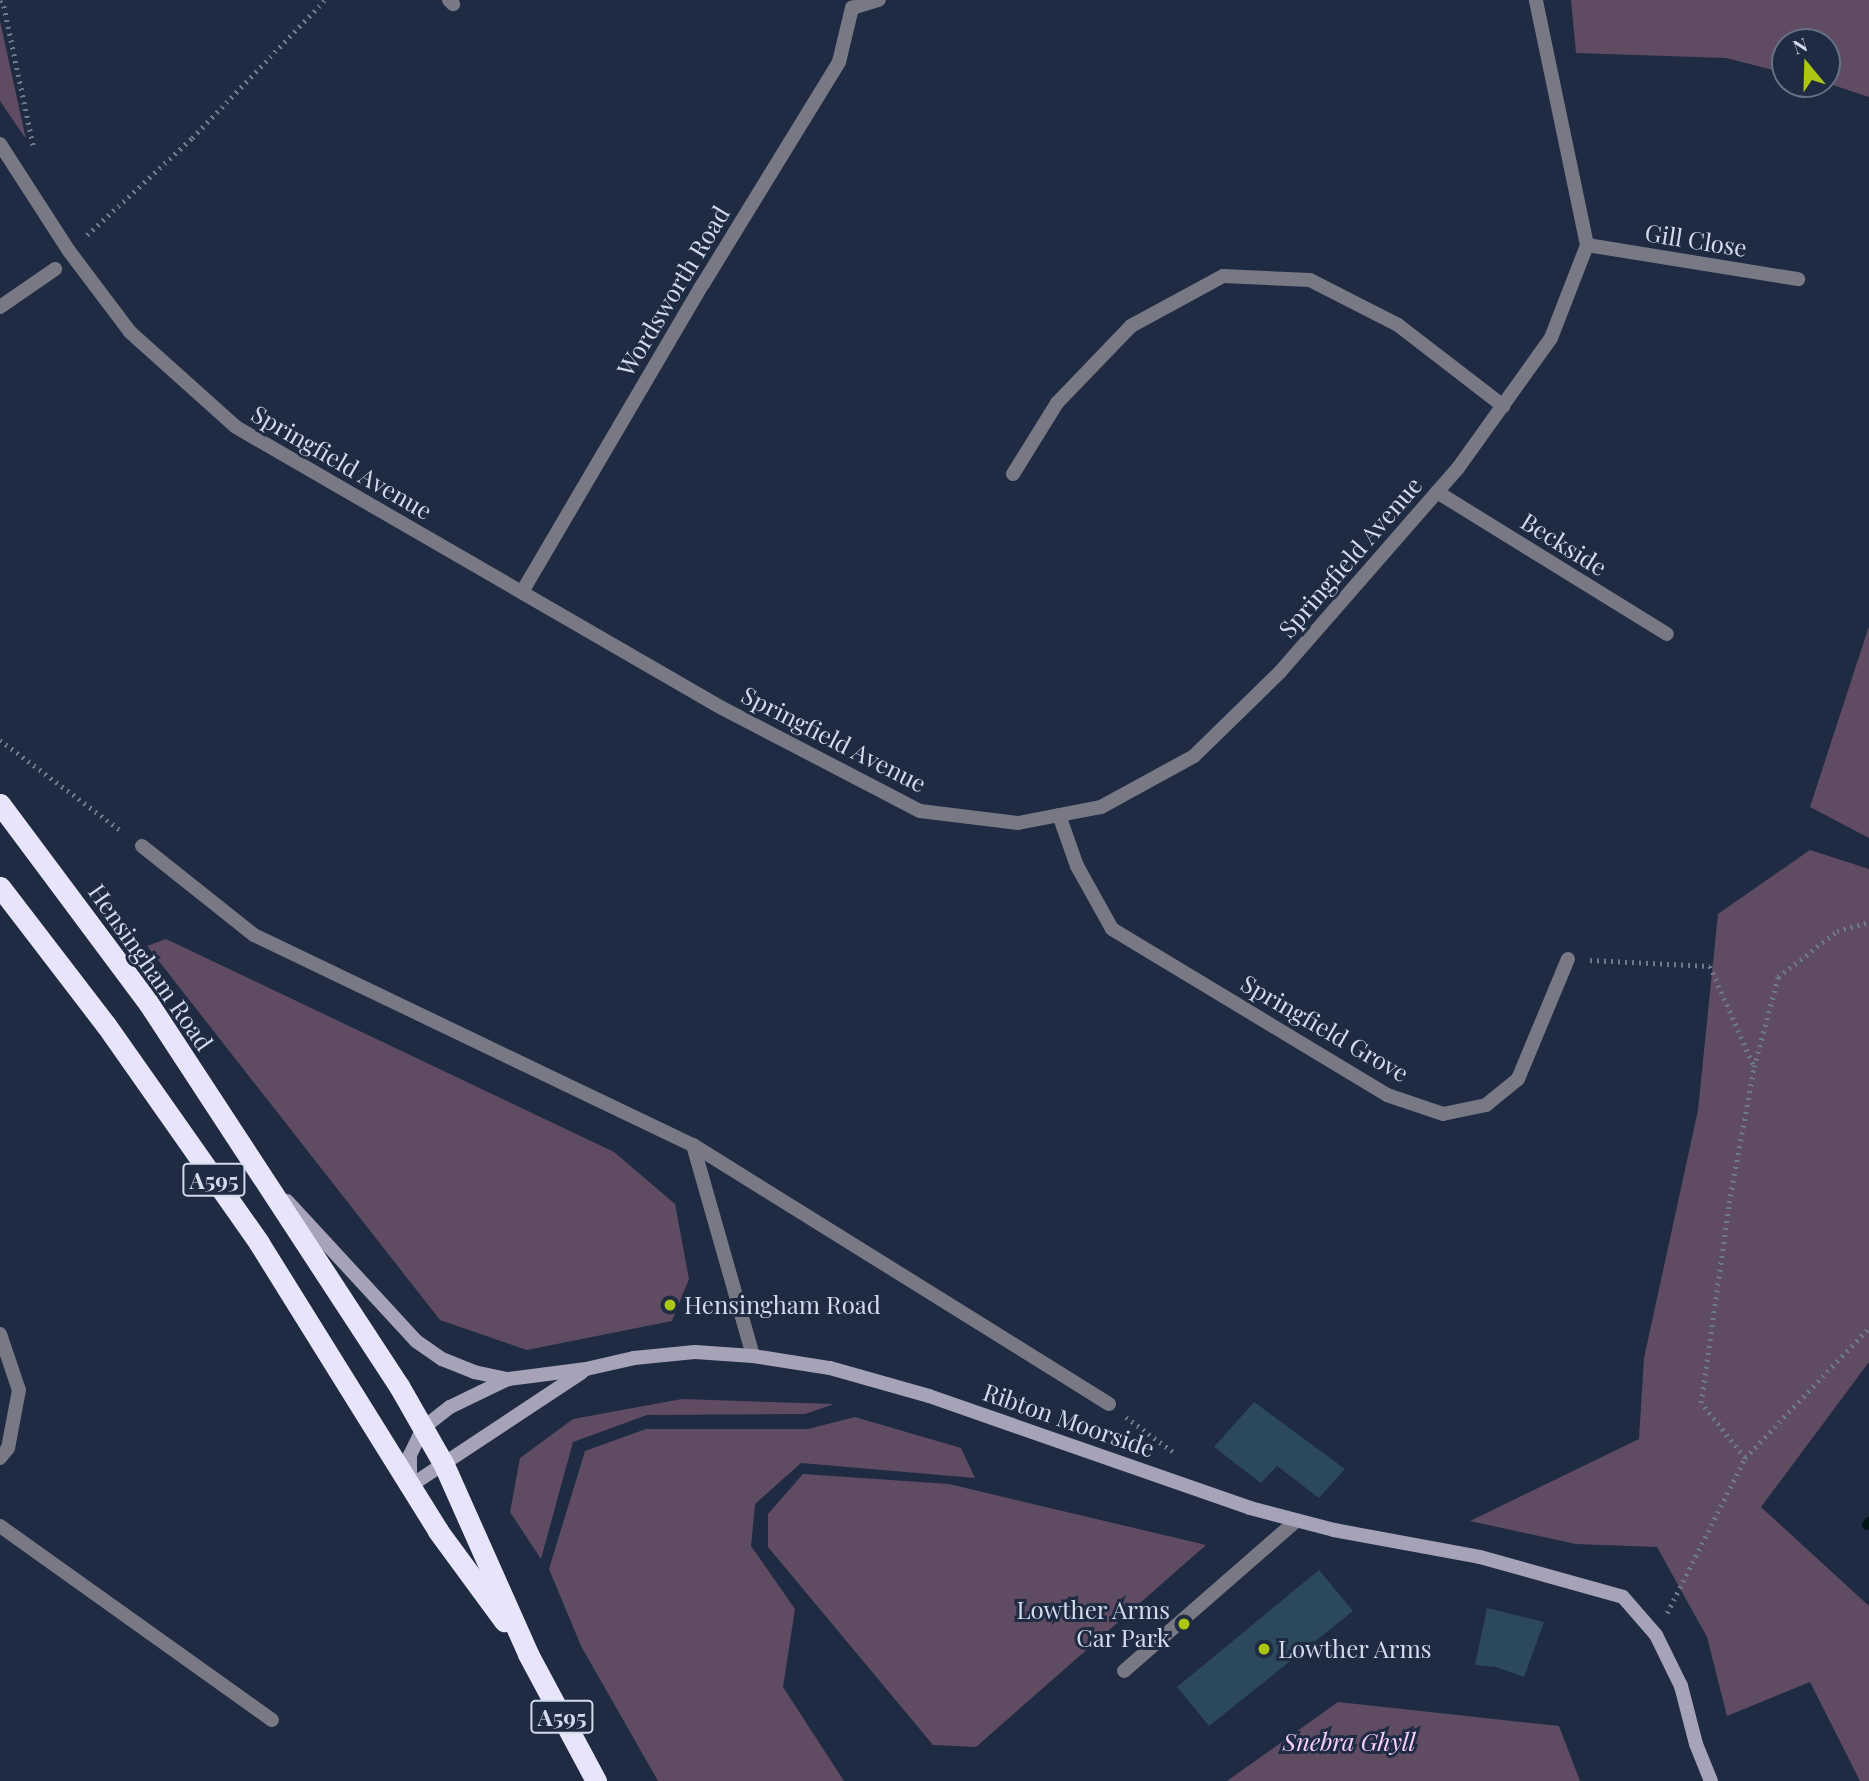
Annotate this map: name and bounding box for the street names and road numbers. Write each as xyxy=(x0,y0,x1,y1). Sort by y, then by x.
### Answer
street label: Wordsworth Road xyxy=(611,201,735,381)
street label: Gill Close xyxy=(1643,218,1749,262)
street label: Springfield Avenue xyxy=(246,398,438,526)
street label: Springfield Avenue xyxy=(1272,471,1428,643)
street label: Beckside xyxy=(1516,506,1612,582)
street label: Springfield Avenue xyxy=(737,680,931,798)
street label: Hensingham Road xyxy=(83,878,219,1056)
street label: Springfield Grove xyxy=(1236,968,1414,1088)
road number: A595 xyxy=(181,1161,247,1200)
street label: Ribton Moorside xyxy=(980,1377,1158,1463)
road number: A595 xyxy=(529,1698,595,1736)

